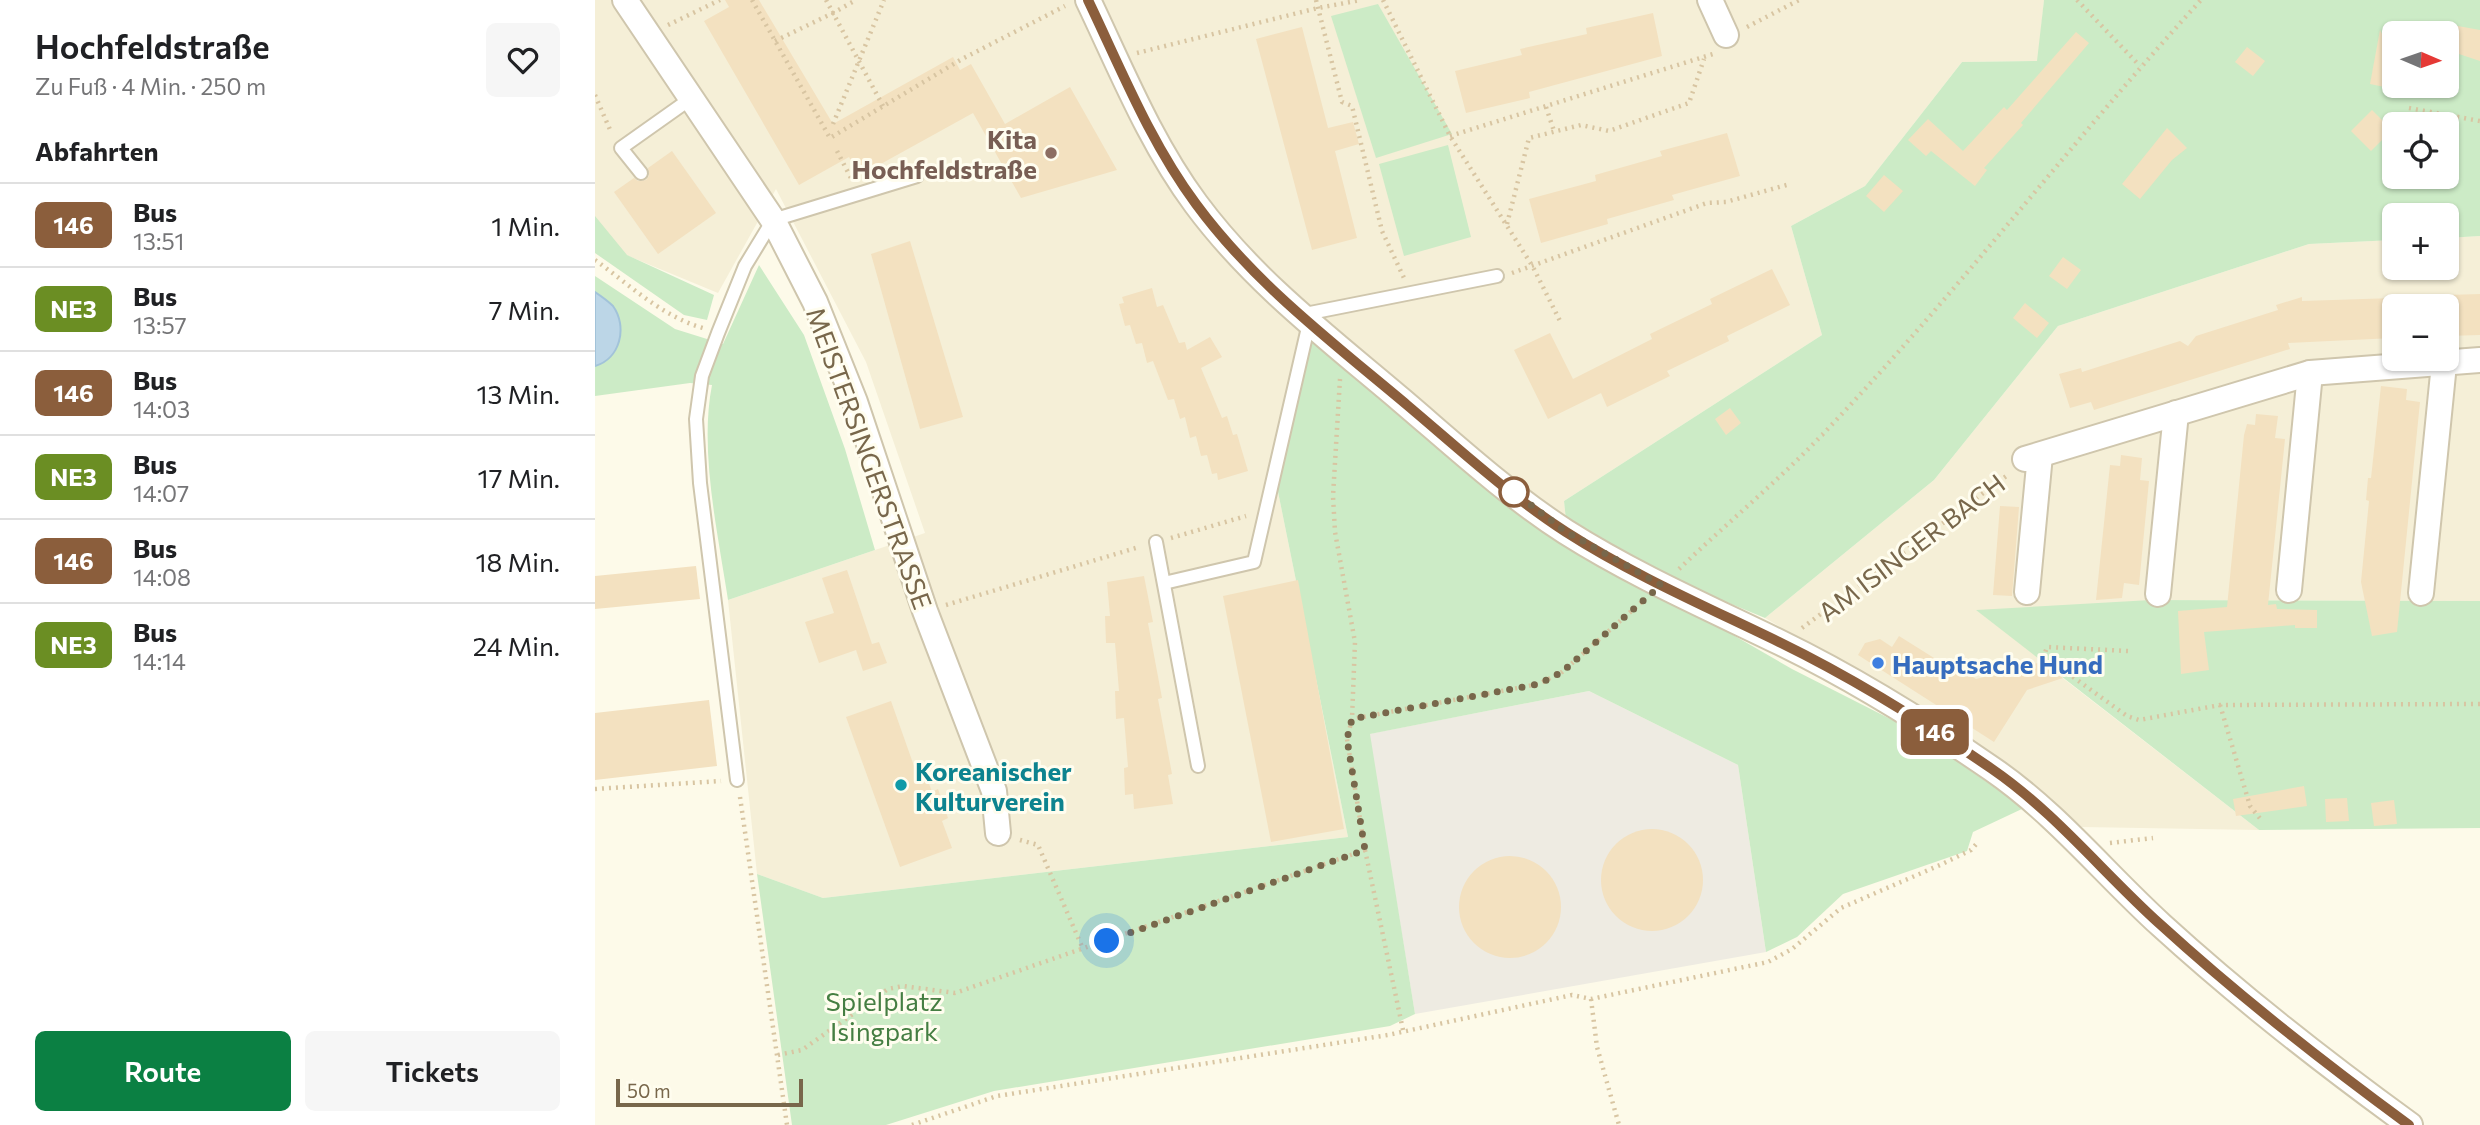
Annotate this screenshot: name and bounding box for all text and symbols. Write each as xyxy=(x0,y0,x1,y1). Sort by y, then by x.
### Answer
north arrow xyxy=(2382,21,2459,98)
map controls xyxy=(2382,21,2459,371)
button: heart xyxy=(486,23,560,97)
text: Hochfeldstraße xyxy=(35,25,270,66)
text: Zu Fuß · 4 Min. · 250 m xyxy=(35,72,266,100)
button: locate xyxy=(2382,112,2459,189)
place label: Kita Hochfeldstraße xyxy=(851,123,1037,184)
text: Abfahrten xyxy=(35,135,158,166)
marker: Kita Hochfeldstraße xyxy=(1043,145,1059,161)
text: Bus xyxy=(133,196,177,227)
button: + xyxy=(2382,203,2459,280)
text: 146 xyxy=(53,210,94,239)
text: 1 Min. xyxy=(491,210,560,241)
text: 13:51 xyxy=(133,227,184,255)
text: Bus xyxy=(133,280,177,311)
text: NE3 xyxy=(50,294,97,323)
text: 7 Min. xyxy=(489,294,560,325)
button: − xyxy=(2382,294,2459,371)
street label: MEISTERSINGERSTRASSE xyxy=(801,303,939,613)
text: 13:57 xyxy=(133,311,187,339)
text: Bus xyxy=(133,364,177,395)
text: 146 xyxy=(53,378,94,407)
text: 13 Min. xyxy=(476,378,560,409)
text: 14:03 xyxy=(133,395,190,423)
text: Bus xyxy=(133,448,177,479)
text: NE3 xyxy=(50,462,97,491)
text: 17 Min. xyxy=(478,462,560,493)
street label: AM ISINGER BACH xyxy=(1812,467,2010,627)
unlabelled marker xyxy=(1499,477,1529,507)
text: 14:07 xyxy=(133,479,189,507)
text: Bus xyxy=(133,532,177,563)
text: 146 xyxy=(53,546,94,575)
text: 18 Min. xyxy=(476,546,560,577)
text: 14:08 xyxy=(133,563,191,591)
text: Bus xyxy=(133,616,177,647)
text: NE3 xyxy=(50,630,97,659)
text: 24 Min. xyxy=(473,630,560,661)
text: 14:14 xyxy=(133,647,186,675)
place label: Hauptsache Hund xyxy=(1892,648,2103,679)
marker: Hauptsache Hund xyxy=(1870,655,1886,671)
line badge: 146 xyxy=(1895,709,1975,755)
text: 146 xyxy=(1915,717,1955,746)
place label: Koreanischer Kulturverein xyxy=(915,755,1072,816)
marker: Koreanischer Kulturverein xyxy=(893,777,909,793)
your location xyxy=(1089,923,1124,958)
park label: Spielplatz Isingpark xyxy=(826,985,942,1046)
button: Route xyxy=(35,1031,291,1111)
button: Tickets xyxy=(305,1031,560,1111)
scale bar xyxy=(616,1076,803,1108)
text: 50 m xyxy=(627,1079,671,1102)

